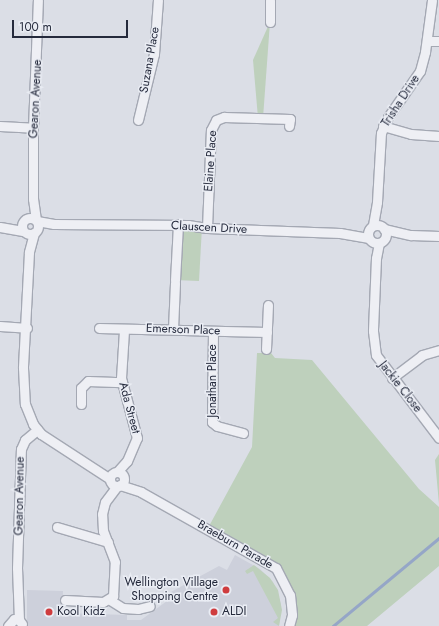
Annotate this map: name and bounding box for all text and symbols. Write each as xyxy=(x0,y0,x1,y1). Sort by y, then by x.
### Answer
scale bar xyxy=(14,12,130,38)
text: 100 m xyxy=(19,18,52,36)
street label: Suzana Place xyxy=(137,26,163,94)
street label: Gearon Avenue xyxy=(27,59,45,139)
street label: Trisha Drive xyxy=(379,72,423,130)
street label: Elaine Place xyxy=(202,130,220,192)
street label: Clauscen Drive xyxy=(170,219,248,237)
street label: Emerson Place xyxy=(145,322,221,338)
street label: Jonathan Place xyxy=(206,344,220,418)
street label: Jackie Close xyxy=(376,358,424,416)
street label: Ada Street xyxy=(115,381,143,435)
street label: Gearon Avenue xyxy=(12,456,28,536)
street label: Braeburn Parade xyxy=(195,518,275,572)
place label: Wellington Village Shopping Centre xyxy=(124,576,218,604)
marker: Wellington Village Shopping Centre xyxy=(221,585,231,595)
place label: Kool Kidz xyxy=(57,605,105,619)
place label: ALDI xyxy=(222,605,246,619)
marker: Kool Kidz xyxy=(44,607,54,617)
marker: ALDI xyxy=(209,607,219,617)

